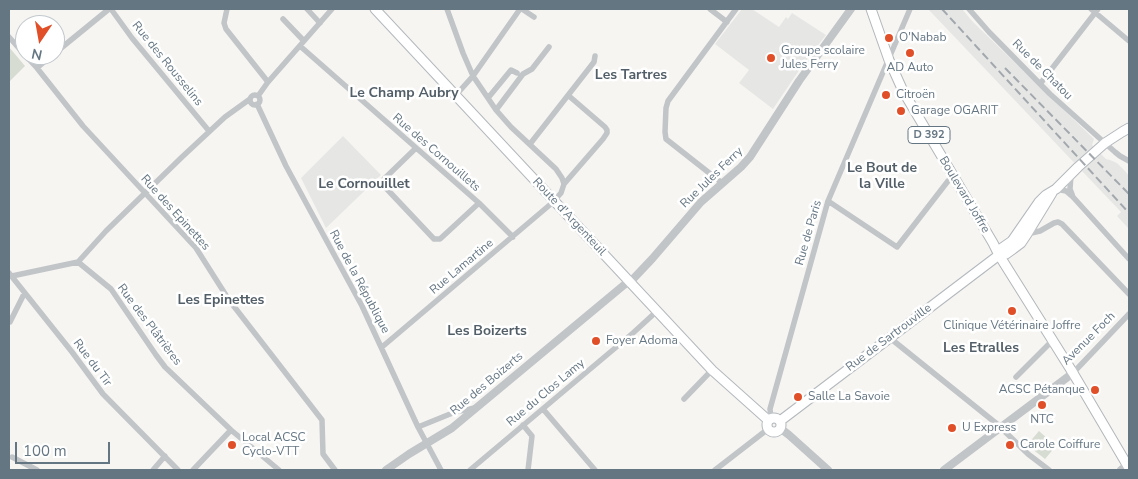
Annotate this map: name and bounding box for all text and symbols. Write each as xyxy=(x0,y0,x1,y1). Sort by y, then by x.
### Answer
north arrow xyxy=(15,15,65,65)
street label: Rue des Rousselins xyxy=(128,19,206,109)
place label: O'Nabab xyxy=(899,31,946,45)
marker: O'Nabab xyxy=(883,32,895,44)
street label: Rue de Chatou xyxy=(1009,37,1075,103)
text: N xyxy=(30,44,44,65)
place label: Groupe scolaire Jules Ferry xyxy=(781,44,865,72)
marker: AD Auto xyxy=(904,47,916,59)
marker: Groupe scolaire Jules Ferry xyxy=(765,52,777,64)
place label: AD Auto xyxy=(886,61,934,75)
district label: Les Tartres xyxy=(595,68,667,84)
district label: Le Champ Aubry xyxy=(349,86,459,102)
place label: Citroën xyxy=(896,88,935,102)
marker: Citroën xyxy=(880,89,892,101)
place label: Garage OGARIT xyxy=(911,104,998,118)
marker: Garage OGARIT xyxy=(895,105,907,117)
street label: Rue des Cornouillets xyxy=(389,111,483,195)
road number: D 392 xyxy=(908,126,950,144)
street label: Rue Jules Ferry xyxy=(678,145,746,211)
street label: Boulevard Joffre xyxy=(935,154,993,236)
district label: Le Bout de la Ville xyxy=(847,161,917,193)
street label: Rue des Epinettes xyxy=(137,172,213,254)
street label: Route d'Argenteuil xyxy=(529,175,609,259)
district label: Le Cornouillet xyxy=(318,177,410,193)
street label: Rue de Paris xyxy=(793,199,825,267)
street label: Rue de la République xyxy=(326,228,392,336)
street label: Rue Lamartine xyxy=(427,236,497,298)
street label: Rue des Plâtrières xyxy=(114,282,184,368)
district label: Les Epinettes xyxy=(178,293,264,309)
street label: Rue de Sartrouville xyxy=(843,301,935,375)
marker: Clinique Vétérinaire Joffre xyxy=(1006,305,1018,317)
street label: Avenue Foch xyxy=(1059,309,1119,369)
place label: Clinique Vétérinaire Joffre xyxy=(943,319,1081,333)
district label: Les Boizerts xyxy=(447,324,527,340)
place label: Foyer Adoma xyxy=(606,334,678,348)
marker: Foyer Adoma xyxy=(590,335,602,347)
street label: Rue du Tir xyxy=(70,337,114,389)
district label: Les Etralles xyxy=(943,341,1019,357)
street label: Rue des Boizerts xyxy=(448,349,526,419)
street label: Rue du Clos Lamy xyxy=(504,356,588,430)
place label: ACSC Pétanque xyxy=(999,383,1085,397)
marker: ACSC Pétanque xyxy=(1089,384,1101,396)
place label: Salle La Savoie xyxy=(808,390,890,404)
marker: Salle La Savoie xyxy=(792,391,804,403)
marker: NTC xyxy=(1036,399,1048,411)
place label: NTC xyxy=(1030,413,1054,427)
place label: U Express xyxy=(962,421,1016,435)
marker: U Express xyxy=(946,422,958,434)
place label: Local ACSC Cyclo-VTT xyxy=(242,431,306,459)
scale bar xyxy=(18,432,112,464)
place label: Carole Coiffure xyxy=(1020,438,1100,452)
marker: Local ACSC Cyclo-VTT xyxy=(226,439,238,451)
marker: Carole Coiffure xyxy=(1004,439,1016,451)
text: 100 m xyxy=(23,441,67,461)

